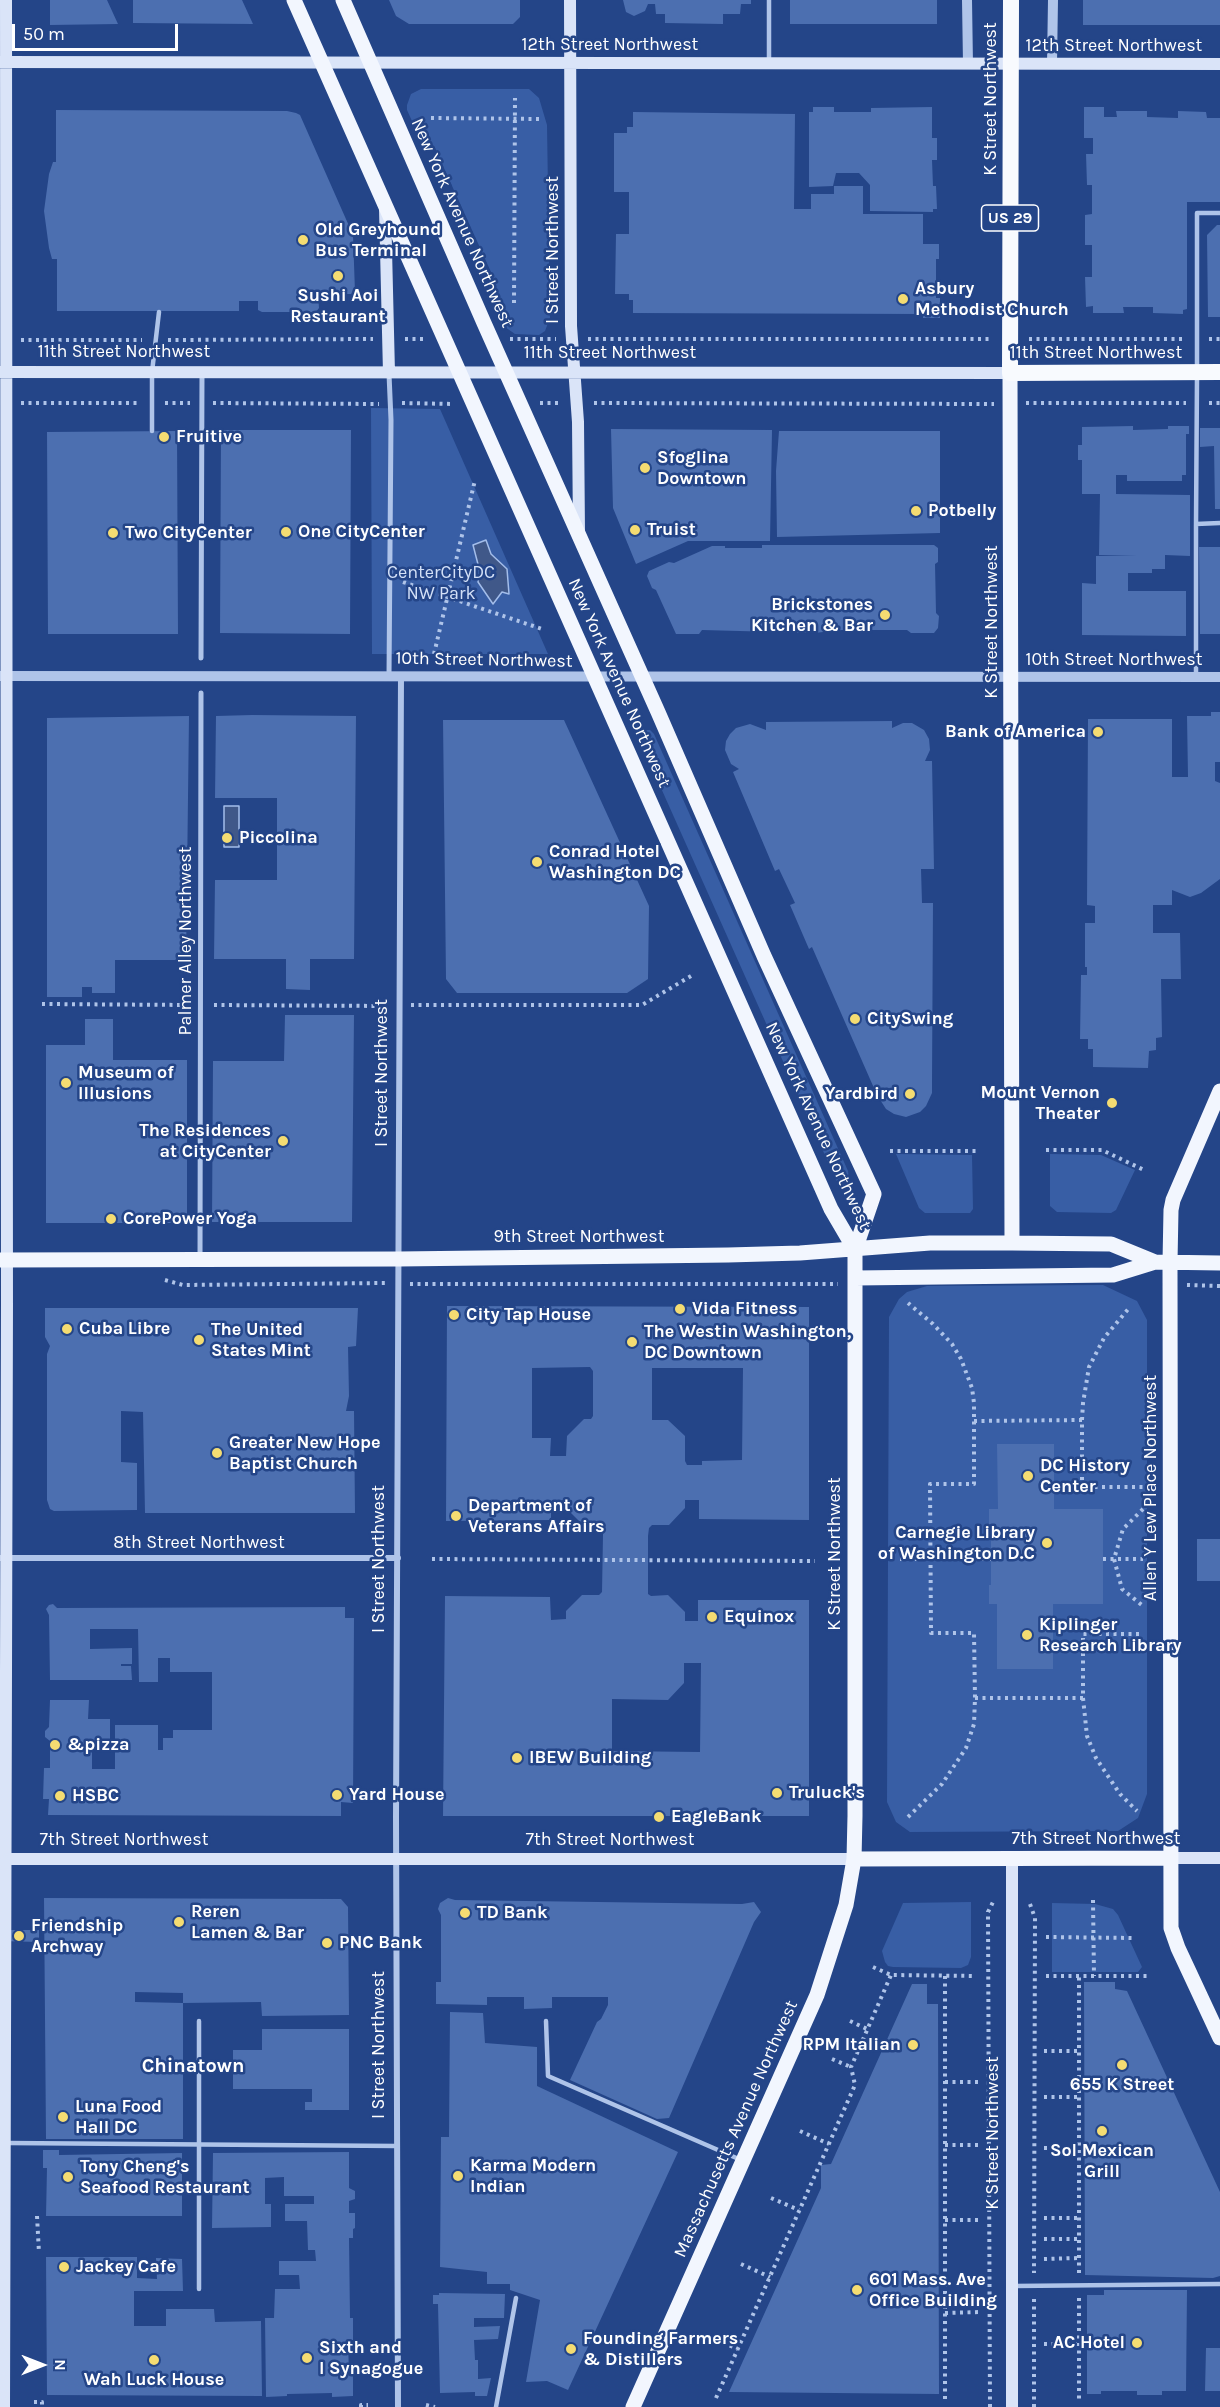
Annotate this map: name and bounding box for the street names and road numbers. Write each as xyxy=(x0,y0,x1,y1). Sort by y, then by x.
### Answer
street label: K Street Northwest xyxy=(980,22,1002,176)
street label: 12th Street Northwest xyxy=(522,34,698,56)
street label: 12th Street Northwest xyxy=(1026,35,1202,57)
street label: New York Avenue Northwest xyxy=(406,115,518,331)
street label: I Street Northwest xyxy=(542,176,564,324)
road number: US 29 xyxy=(982,205,1038,231)
street label: 11th Street Northwest xyxy=(38,341,210,363)
street label: 11th Street Northwest xyxy=(524,342,696,364)
street label: 11th Street Northwest xyxy=(1010,342,1182,364)
street label: K Street Northwest xyxy=(981,545,1003,699)
street label: New York Avenue Northwest xyxy=(563,575,675,791)
street label: 10th Street Northwest xyxy=(395,648,573,672)
street label: 10th Street Northwest xyxy=(1025,649,1203,671)
street label: Palmer Alley Northwest xyxy=(175,847,197,1035)
street label: I Street Northwest xyxy=(371,999,393,1147)
street label: New York Avenue Northwest xyxy=(760,1019,876,1233)
street label: 9th Street Northwest xyxy=(494,1226,664,1248)
street label: Allen Y Lew Place Northwest xyxy=(1140,1375,1162,1601)
street label: K Street Northwest xyxy=(824,1477,846,1631)
street label: I Street Northwest xyxy=(368,1485,390,1633)
street label: 8th Street Northwest xyxy=(113,1532,285,1554)
street label: 7th Street Northwest xyxy=(1012,1828,1180,1850)
street label: 7th Street Northwest xyxy=(40,1829,208,1851)
street label: 7th Street Northwest xyxy=(526,1829,694,1851)
street label: I Street Northwest xyxy=(368,1971,390,2119)
street label: Massachusetts Avenue Northwest xyxy=(669,1997,803,2261)
street label: K Street Northwest xyxy=(982,2056,1004,2210)

